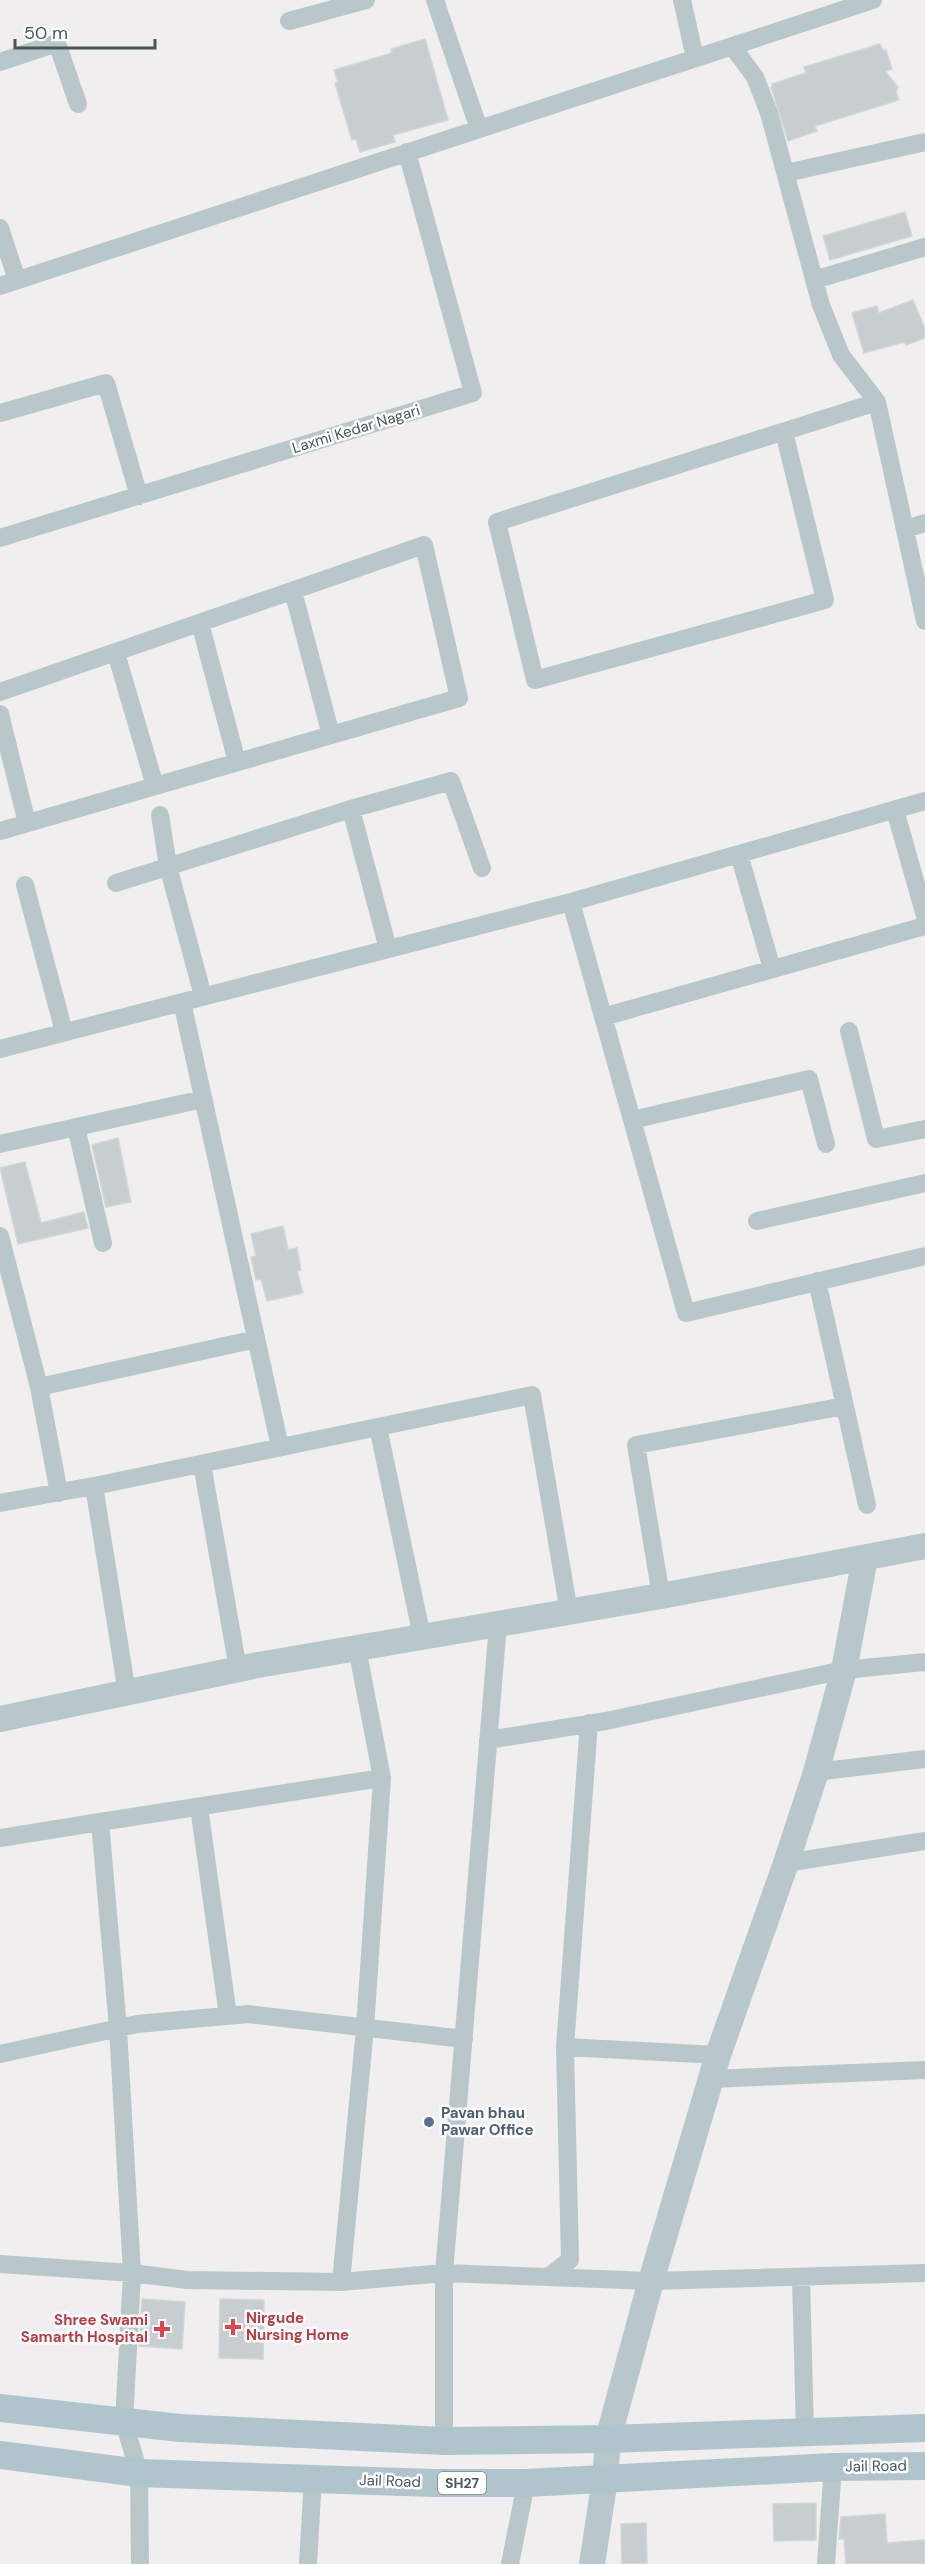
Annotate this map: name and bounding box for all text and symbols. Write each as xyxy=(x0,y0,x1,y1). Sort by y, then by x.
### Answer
scale bar xyxy=(15,12,154,50)
text: 50 m xyxy=(24,21,68,45)
street label: Laxmi Kedar Nagari xyxy=(290,400,422,458)
place label: Pavan bhau Pawar Office xyxy=(441,2103,533,2140)
marker: Pavan bhau Pawar Office xyxy=(422,2115,436,2129)
place label: Nirgude Nursing Home xyxy=(246,2308,349,2345)
place label: Shree Swami Samarth Hospital xyxy=(21,2310,148,2347)
marker: Nirgude Nursing Home xyxy=(224,2318,242,2336)
marker: Shree Swami Samarth Hospital xyxy=(153,2320,171,2338)
street label: Jail Road xyxy=(845,2455,907,2477)
street label: Jail Road xyxy=(359,2470,421,2492)
road number: SH27 xyxy=(438,2472,486,2494)

